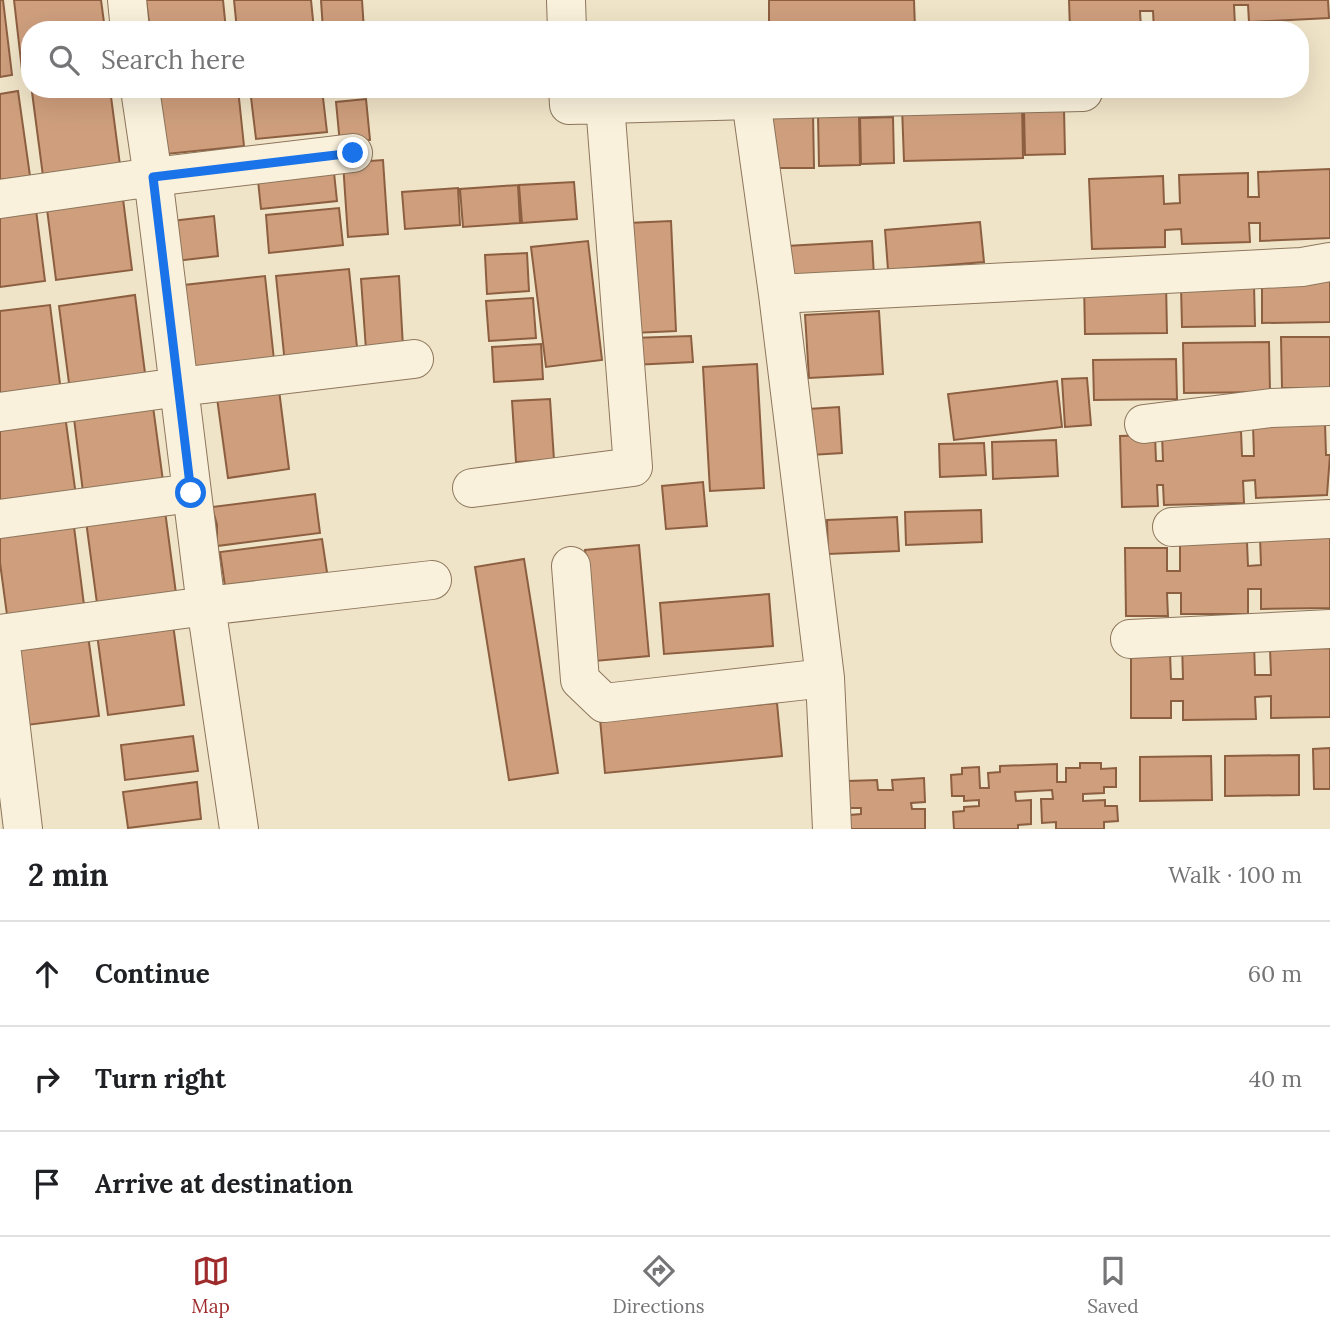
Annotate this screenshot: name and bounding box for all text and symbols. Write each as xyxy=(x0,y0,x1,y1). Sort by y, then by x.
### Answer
search box xyxy=(21,21,1309,98)
icon: search xyxy=(45,41,83,79)
text: Search here xyxy=(101,43,245,76)
route end xyxy=(337,137,368,168)
route start xyxy=(175,477,206,508)
text: 2 min xyxy=(28,856,108,894)
text: Walk · 100 m xyxy=(1168,860,1302,889)
icon: ahead xyxy=(28,955,66,993)
text: Continue xyxy=(95,957,210,990)
text: 60 m xyxy=(1248,959,1302,988)
icon: right xyxy=(28,1060,66,1098)
text: Turn right xyxy=(95,1062,226,1095)
text: 40 m xyxy=(1249,1064,1302,1093)
icon: arrive xyxy=(28,1165,66,1203)
text: Arrive at destination xyxy=(95,1167,353,1200)
tab: Map xyxy=(191,1252,230,1318)
tab: Directions xyxy=(613,1252,705,1318)
tab: Saved xyxy=(1087,1252,1139,1318)

